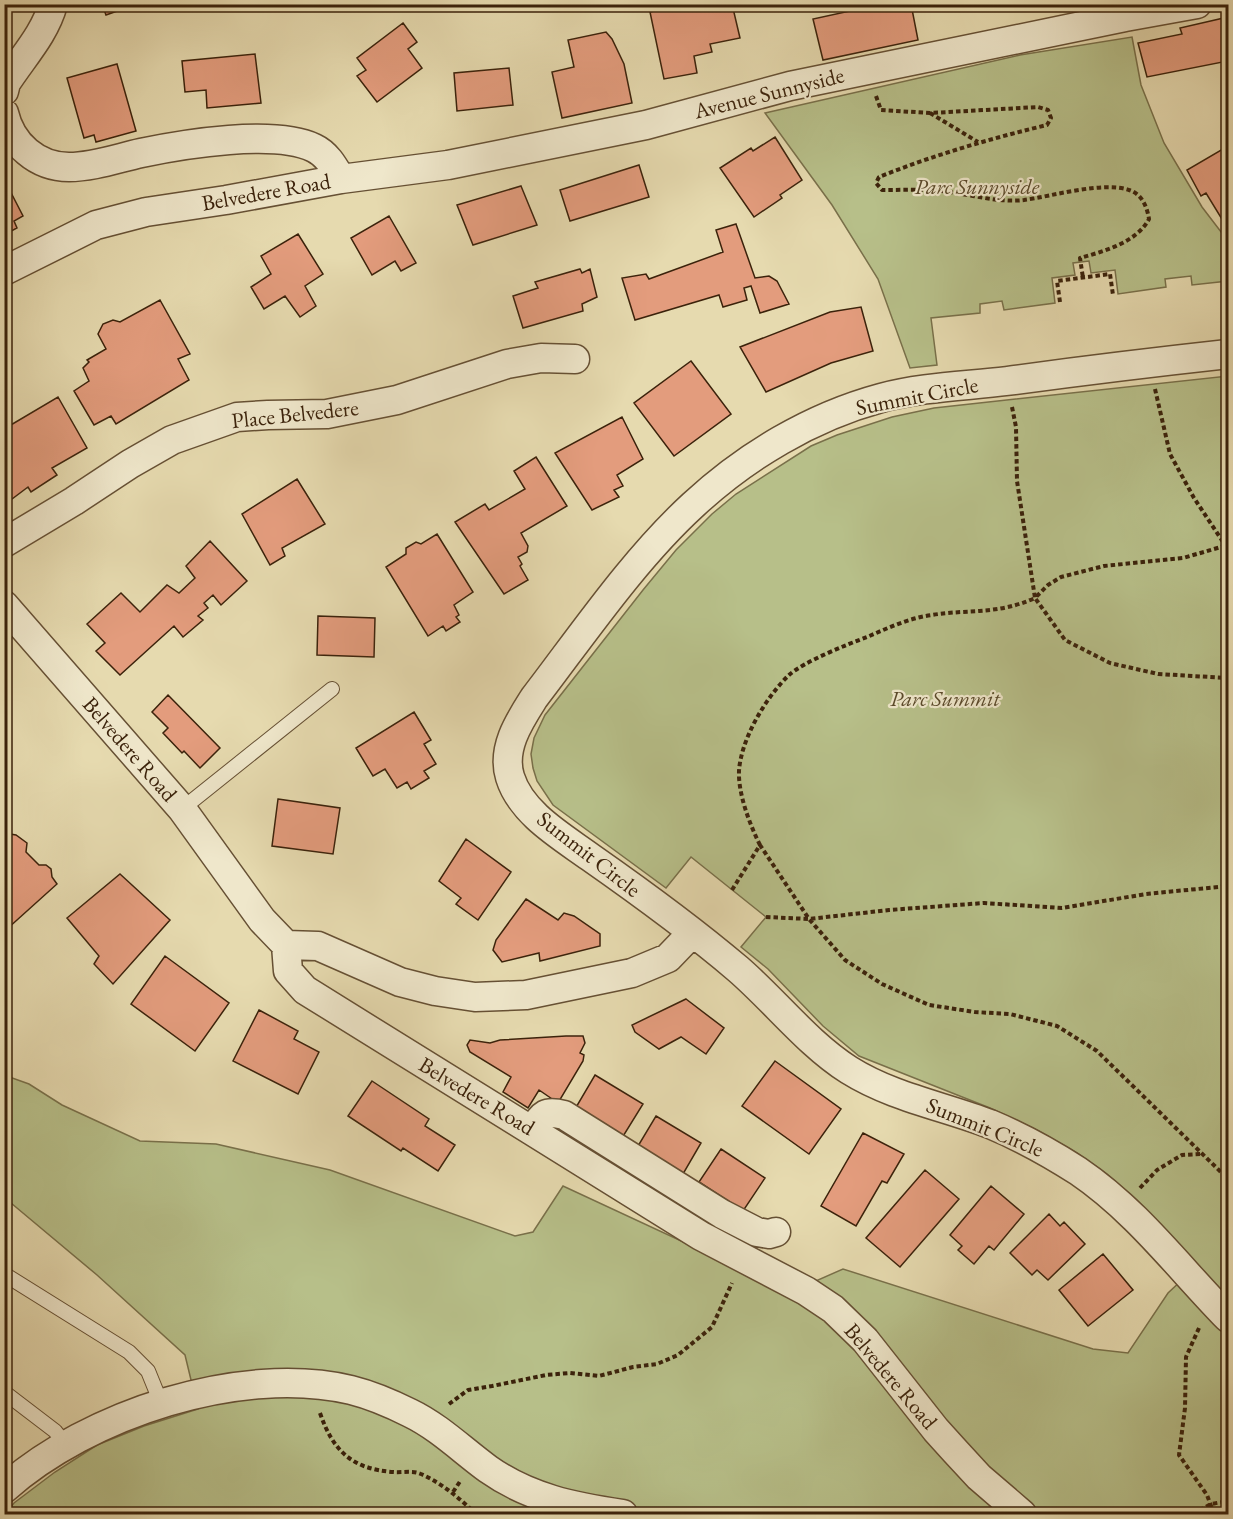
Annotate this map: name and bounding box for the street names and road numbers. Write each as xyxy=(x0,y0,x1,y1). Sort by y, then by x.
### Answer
street label: Avenue Sunnyside xyxy=(690,60,847,126)
street label: Belvedere Road xyxy=(199,166,334,218)
street label: Summit Circle xyxy=(853,370,981,422)
street label: Place Belvedere xyxy=(230,393,360,435)
street label: Belvedere Road xyxy=(76,690,184,808)
street label: Summit Circle xyxy=(531,804,647,904)
street label: Belvedere Road xyxy=(414,1050,541,1142)
street label: Summit Circle xyxy=(922,1090,1048,1164)
street label: Belvedere Road xyxy=(838,1317,945,1436)

